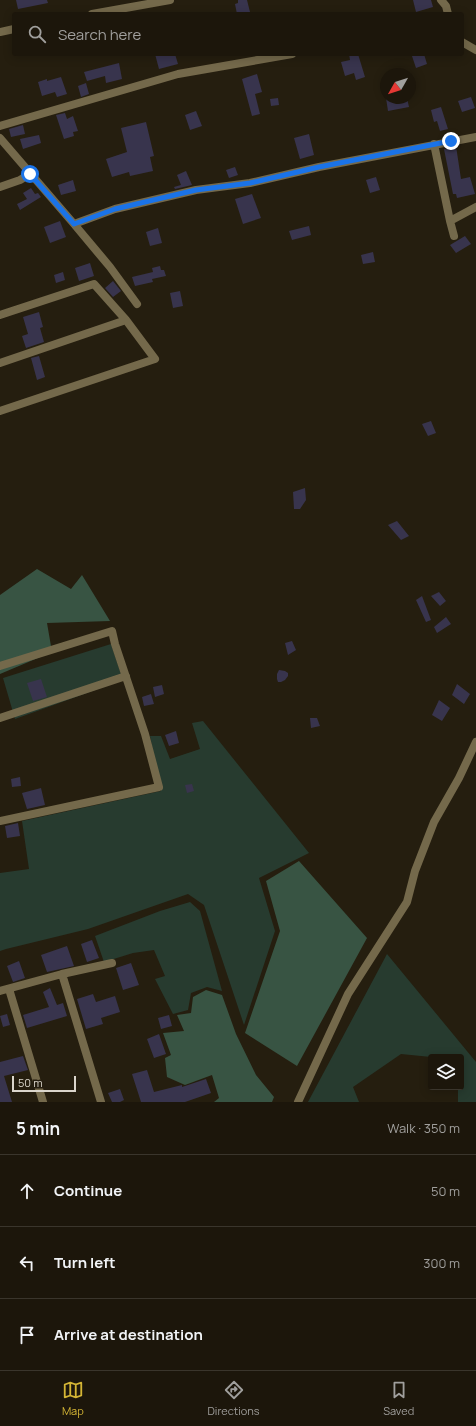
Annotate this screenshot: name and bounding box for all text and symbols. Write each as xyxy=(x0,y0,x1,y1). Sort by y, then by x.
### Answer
search box xyxy=(12,12,464,56)
icon: search xyxy=(26,23,48,45)
text: Search here xyxy=(58,24,141,45)
north arrow xyxy=(380,68,416,104)
route end xyxy=(442,132,460,150)
route start xyxy=(21,165,39,183)
map controls xyxy=(428,1054,464,1090)
button: layers xyxy=(428,1054,464,1090)
scale bar xyxy=(12,1074,76,1093)
text: 50 m xyxy=(18,1075,43,1090)
text: 5 min xyxy=(16,1117,60,1140)
text: Walk · 350 m xyxy=(387,1119,460,1137)
icon: ahead xyxy=(16,1180,38,1202)
text: Continue xyxy=(54,1180,122,1201)
text: 50 m xyxy=(431,1182,460,1200)
icon: left xyxy=(16,1252,38,1274)
text: Turn left xyxy=(54,1252,116,1273)
text: 300 m xyxy=(423,1254,460,1272)
icon: arrive xyxy=(16,1324,38,1346)
text: Arrive at destination xyxy=(54,1324,203,1345)
tab: Map xyxy=(62,1379,84,1418)
tab: Directions xyxy=(207,1379,260,1418)
tab: Saved xyxy=(383,1379,414,1418)

